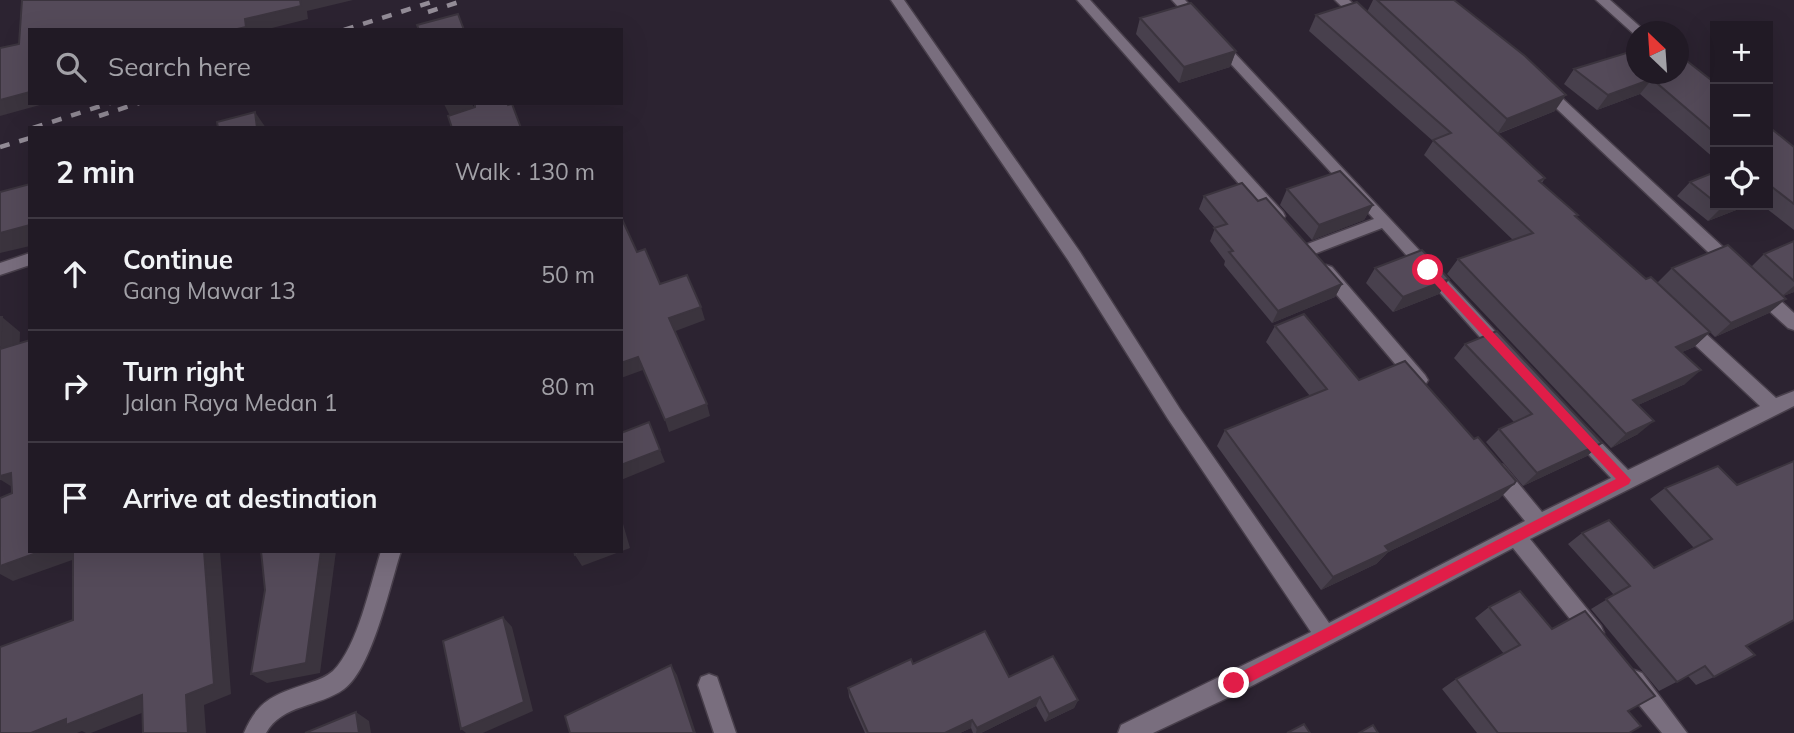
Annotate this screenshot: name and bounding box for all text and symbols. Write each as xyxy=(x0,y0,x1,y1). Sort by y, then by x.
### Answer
north arrow xyxy=(1626,21,1689,84)
map controls xyxy=(1710,21,1773,210)
button: + xyxy=(1710,21,1773,84)
search box xyxy=(28,28,623,105)
icon: search xyxy=(52,48,90,86)
text: Search here xyxy=(108,50,251,83)
button: − xyxy=(1710,84,1773,147)
button: locate xyxy=(1710,147,1773,210)
text: 2 min xyxy=(56,153,135,191)
text: Walk · 130 m xyxy=(455,157,595,186)
text: Continue xyxy=(123,243,233,276)
route start xyxy=(1412,254,1443,285)
icon: ahead xyxy=(56,255,94,293)
text: 50 m xyxy=(541,260,595,289)
text: Gang Mawar 13 xyxy=(123,276,296,305)
text: Turn right xyxy=(123,355,244,388)
icon: right xyxy=(56,367,94,405)
text: 80 m xyxy=(541,372,595,401)
text: Jalan Raya Medan 1 xyxy=(123,388,338,417)
icon: arrive xyxy=(56,479,94,517)
text: Arrive at destination xyxy=(123,482,378,515)
route end xyxy=(1218,667,1249,698)

